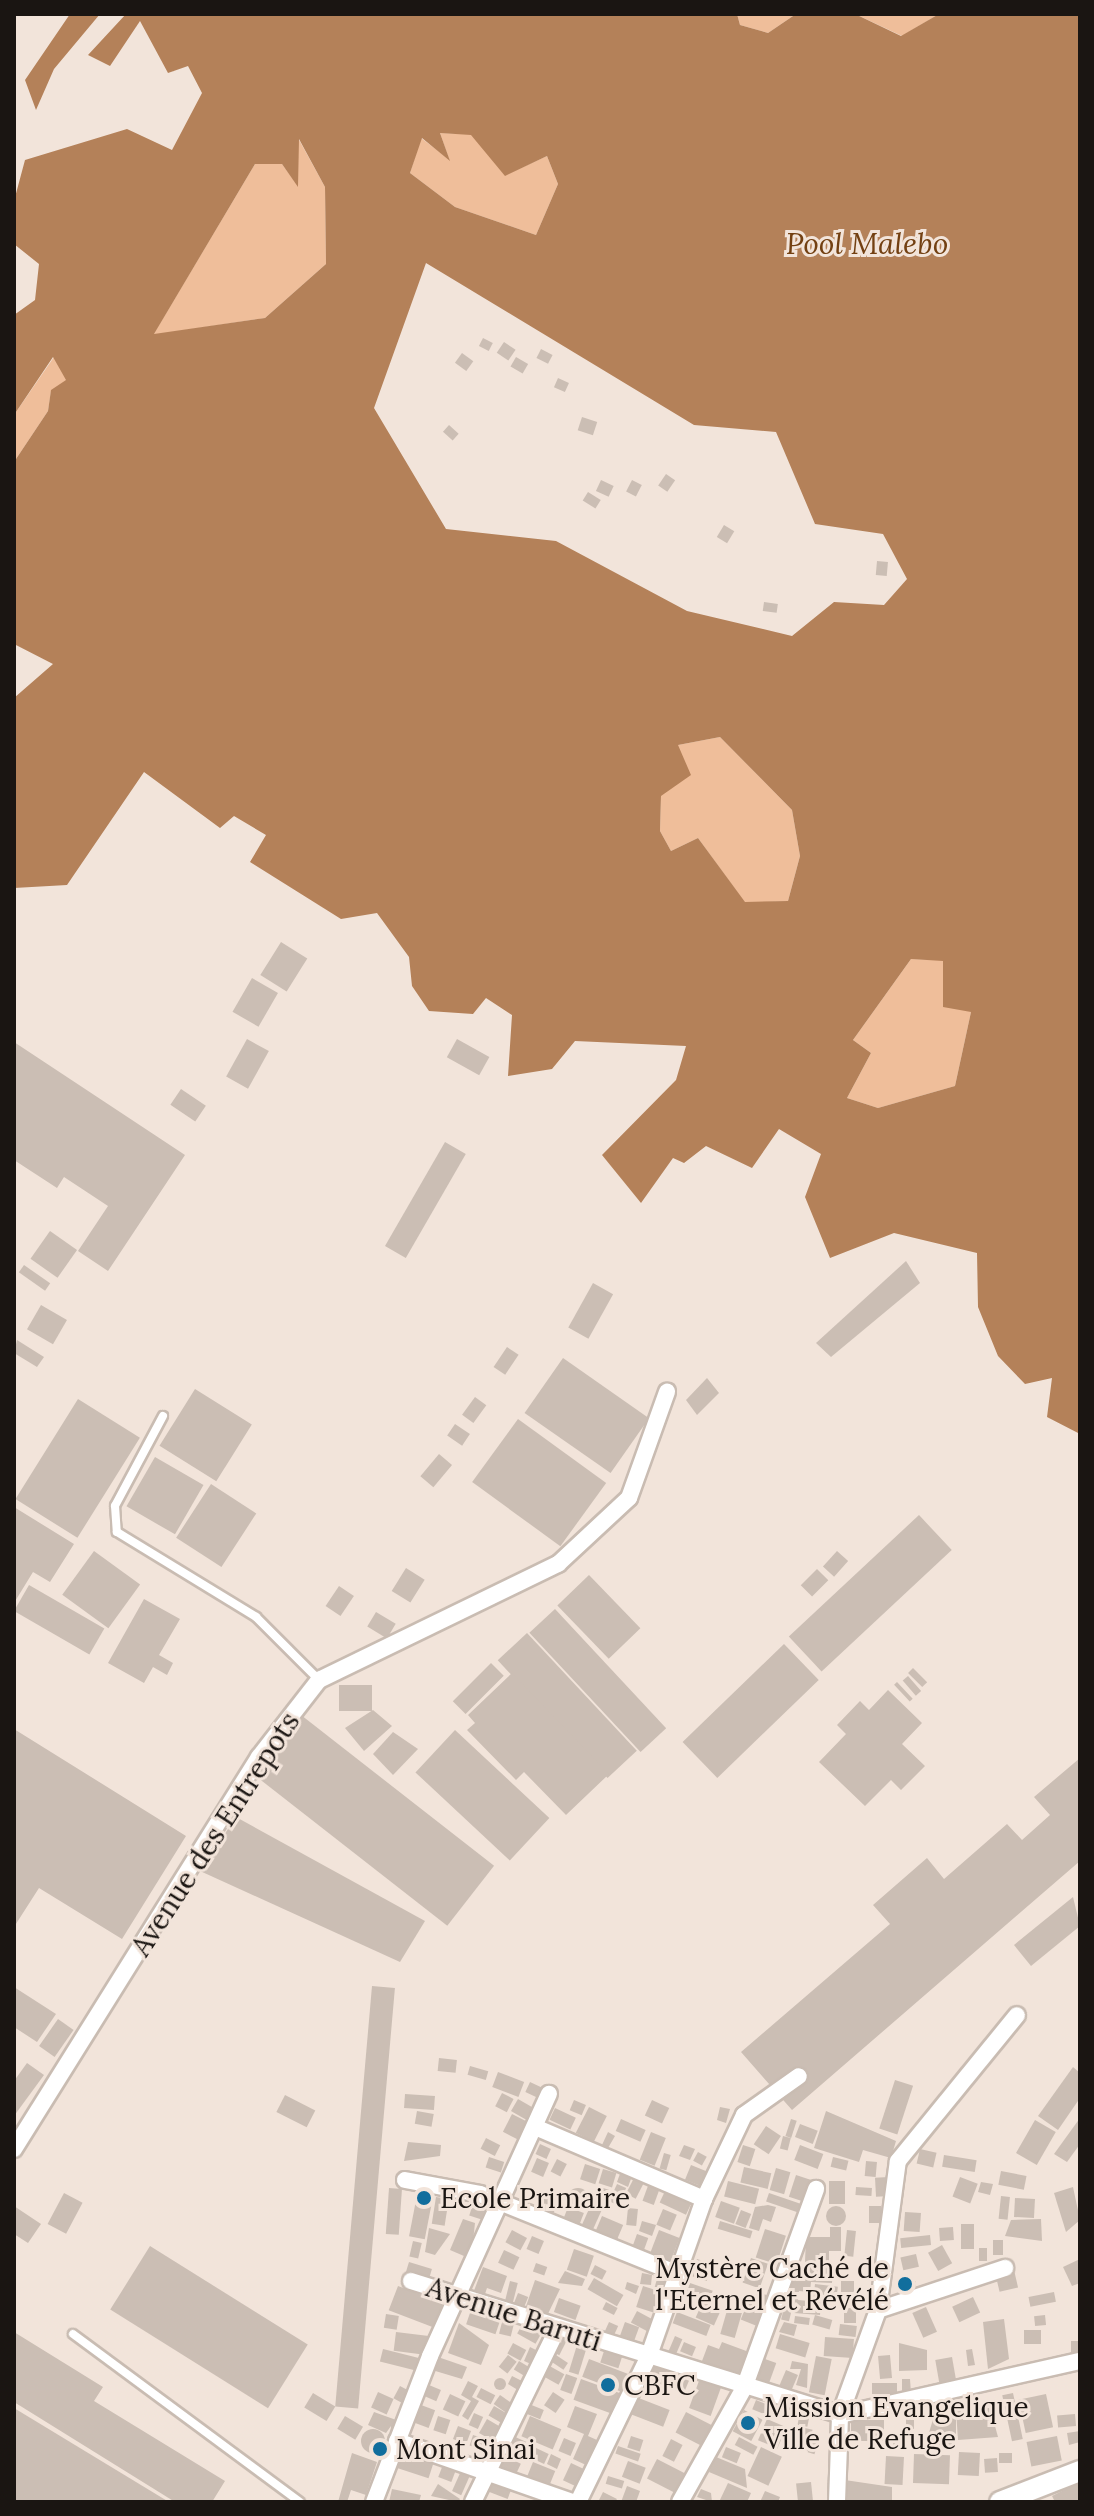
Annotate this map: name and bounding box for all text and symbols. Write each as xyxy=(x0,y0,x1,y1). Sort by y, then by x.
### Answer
water label: Pool Malebo xyxy=(786,225,948,261)
street label: Avenue des Entrepots xyxy=(124,1706,306,1962)
place label: Ecole Primaire xyxy=(440,2181,630,2215)
marker: Ecole Primaire xyxy=(415,2189,433,2207)
place label: Mystère Caché de l'Eternel et Révélé xyxy=(655,2251,889,2317)
street label: Avenue Baruti xyxy=(422,2270,606,2358)
marker: Mystère Caché de l'Eternel et Révélé xyxy=(896,2275,914,2293)
place label: CBFC xyxy=(624,2368,695,2402)
marker: CBFC xyxy=(599,2376,617,2394)
place label: Mission Evangelique Ville de Refuge xyxy=(764,2390,1029,2456)
marker: Mission Evangelique Ville de Refuge xyxy=(739,2414,757,2432)
place label: Mont Sinai xyxy=(396,2432,536,2466)
marker: Mont Sinai xyxy=(371,2440,389,2458)

